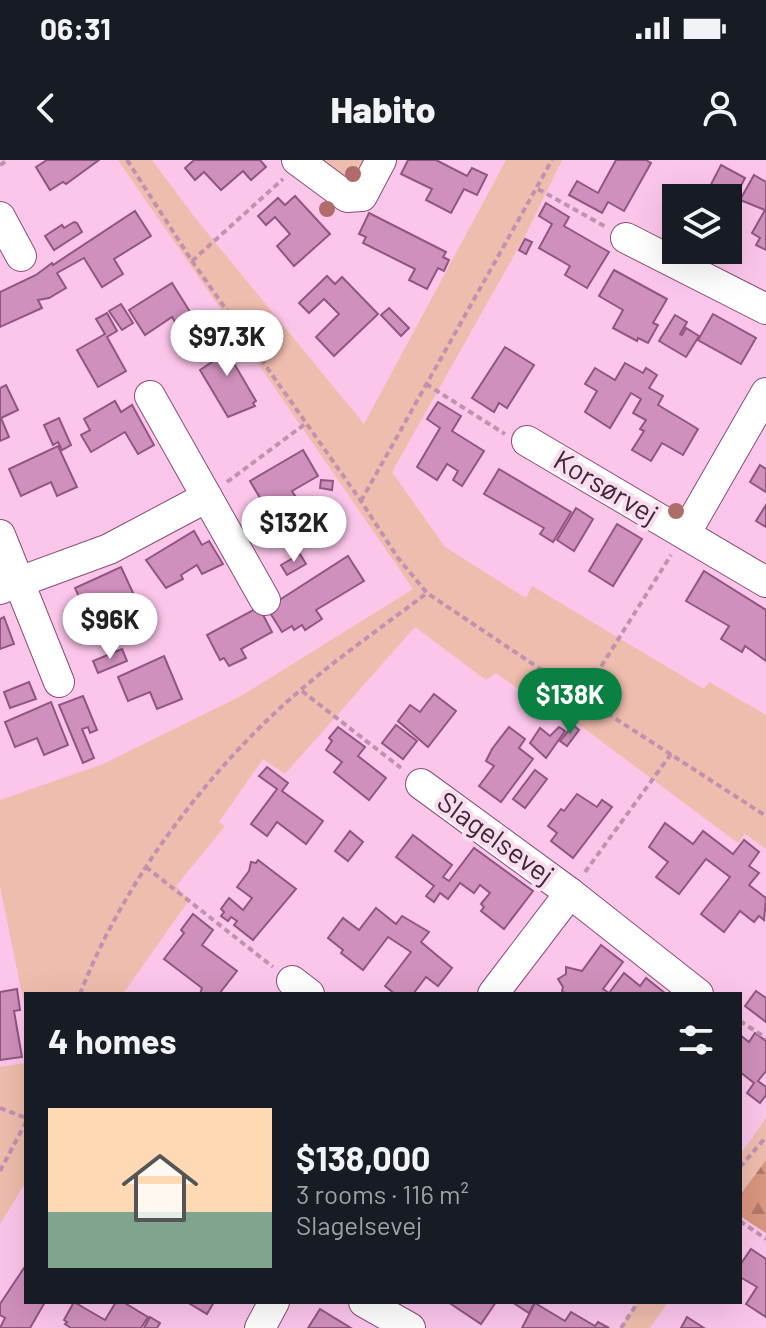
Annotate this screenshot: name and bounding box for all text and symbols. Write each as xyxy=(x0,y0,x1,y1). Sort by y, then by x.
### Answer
text: 06:31 xyxy=(40,10,111,46)
icon: back xyxy=(24,86,68,130)
icon: person xyxy=(698,86,742,130)
text: Habito xyxy=(330,87,436,130)
map controls xyxy=(662,184,742,264)
button: layers xyxy=(662,184,742,264)
pin: $97.3K xyxy=(162,310,292,378)
text: $97.3K xyxy=(188,320,266,351)
street label: Korsørvej xyxy=(548,442,665,531)
pin: $132K xyxy=(238,496,350,564)
text: $132K xyxy=(260,506,328,537)
pin: $96K xyxy=(63,593,157,661)
text: $96K xyxy=(81,603,139,634)
pin: $138K xyxy=(514,668,626,736)
text: $138K xyxy=(536,678,604,709)
street label: Slagelsevej xyxy=(432,783,562,891)
icon: filters xyxy=(674,1018,718,1062)
text: 4 homes xyxy=(48,1020,177,1061)
text: $138,000 xyxy=(296,1137,431,1178)
icon: home xyxy=(112,1140,208,1236)
text: 3 rooms · 116 m² xyxy=(296,1178,469,1209)
text: Slagelsevej xyxy=(296,1209,422,1240)

